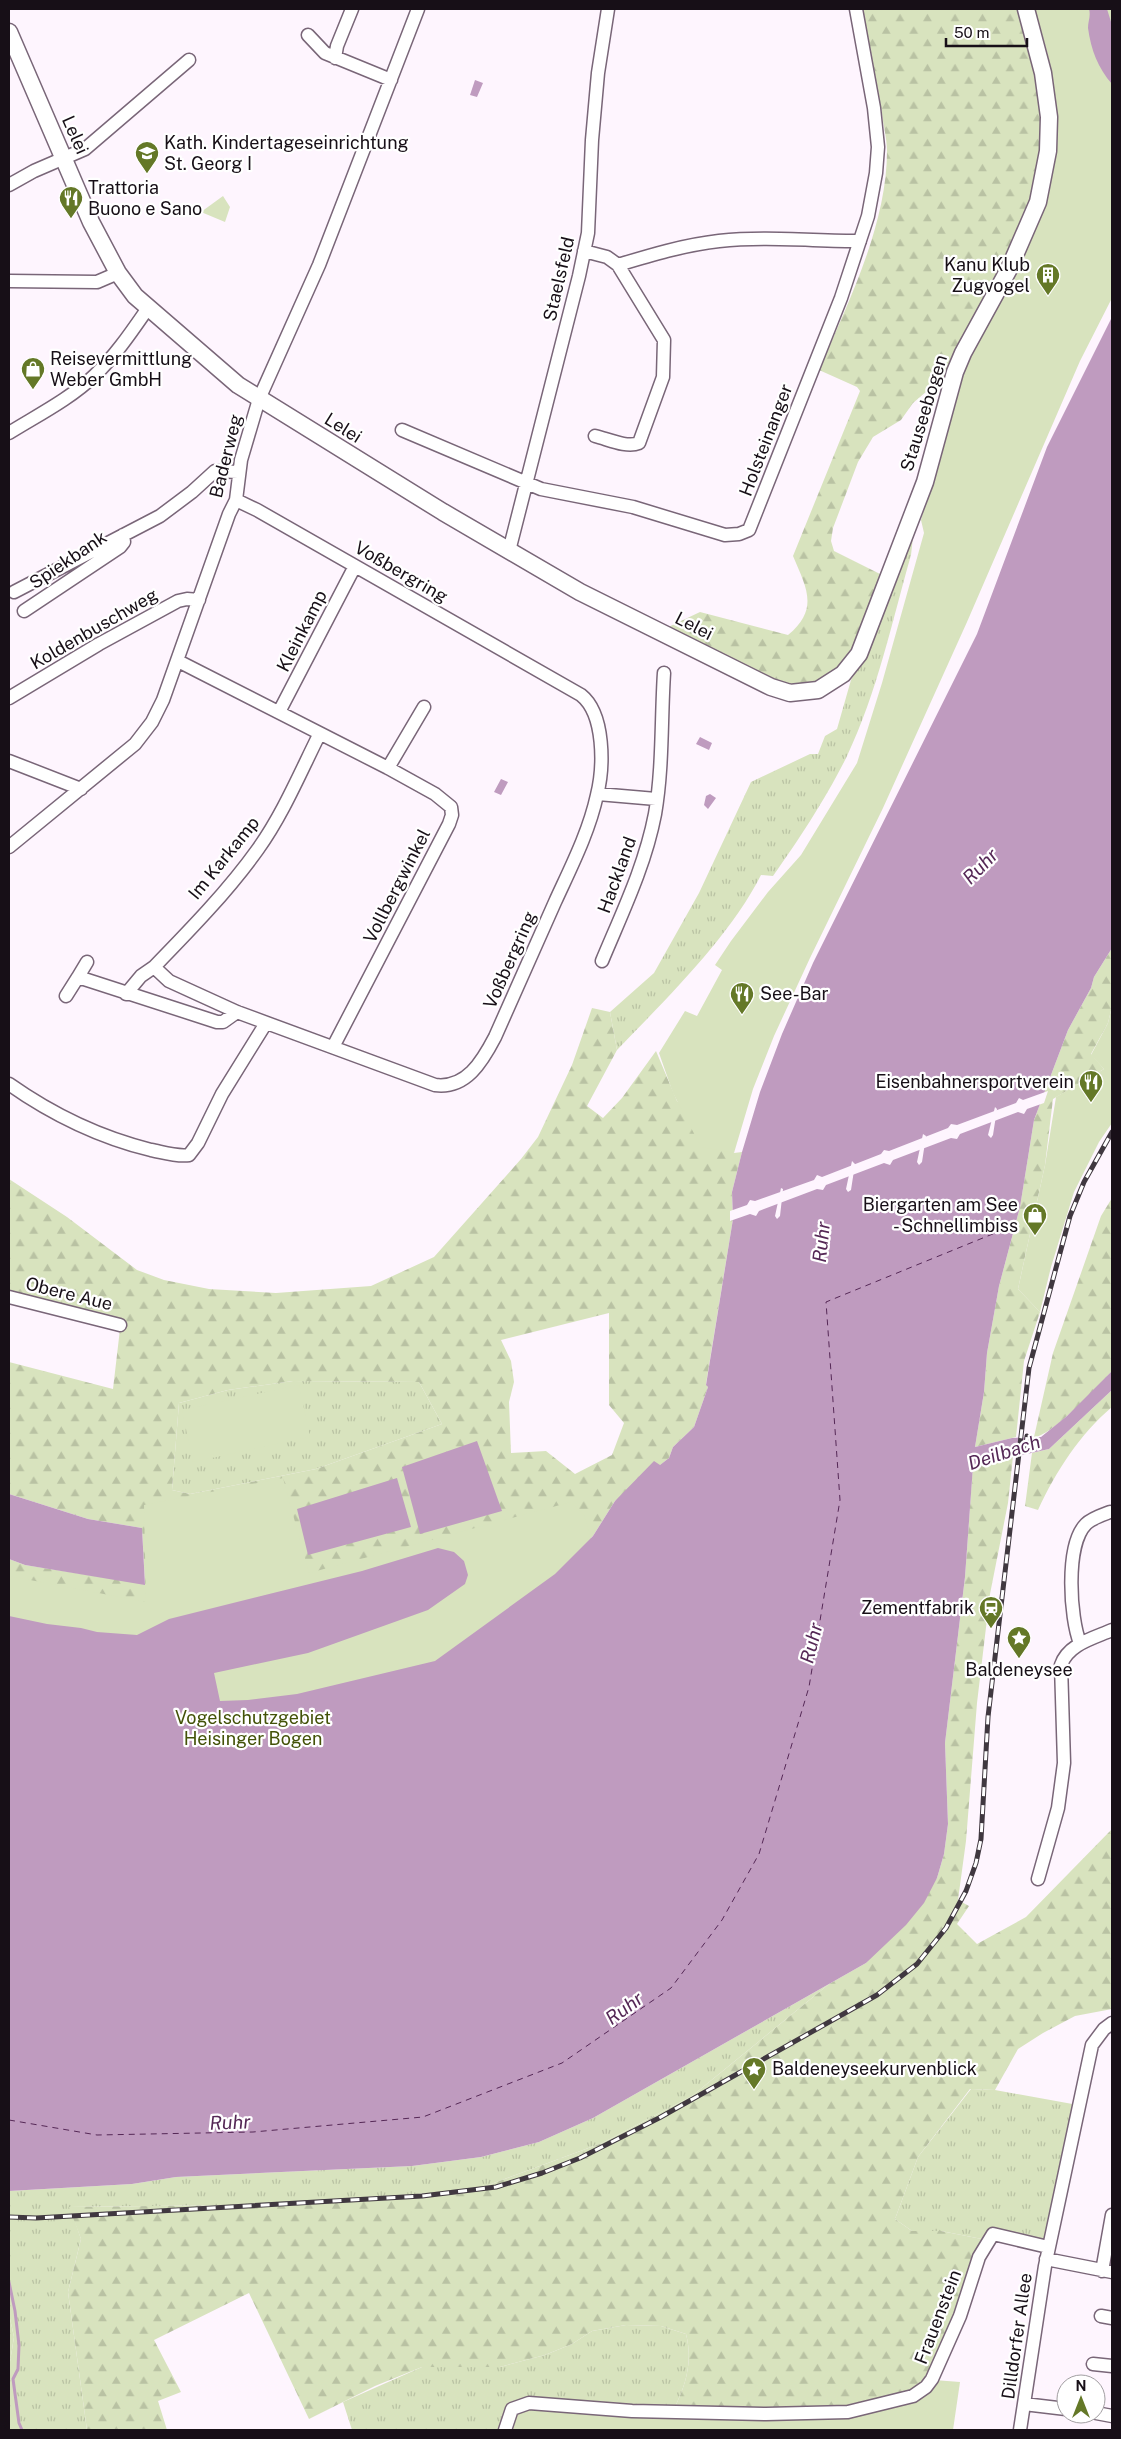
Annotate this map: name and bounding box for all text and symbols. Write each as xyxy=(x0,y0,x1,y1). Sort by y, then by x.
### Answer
scale bar xyxy=(946,15,1027,47)
text: 50 m xyxy=(954,24,989,41)
street label: Lelei xyxy=(58,112,93,157)
place label: Kath. Kindertageseinrichtung St. Georg I xyxy=(164,132,409,174)
school or university icon: Kath. Kindertageseinrichtung St. Georg I xyxy=(134,140,160,174)
place label: Trattoria Buono e Sano xyxy=(88,177,202,219)
restaurant icon: Trattoria Buono e Sano xyxy=(58,185,84,219)
street label: Staelsfeld xyxy=(539,235,578,323)
place label: Kanu Klub Zugvogel xyxy=(944,254,1030,296)
building icon: Kanu Klub Zugvogel xyxy=(1035,262,1061,296)
place label: Reisevermittlung Weber GmbH xyxy=(50,348,192,390)
street label: Stauseebogen xyxy=(896,352,951,474)
shop icon: Reisevermittlung Weber GmbH xyxy=(20,356,46,390)
street label: Holsteinanger xyxy=(735,381,797,499)
street label: Lelei xyxy=(321,408,366,447)
street label: Baderweg xyxy=(205,412,246,500)
street label: Spiekbank xyxy=(25,526,110,593)
street label: Voßbergring xyxy=(351,536,452,607)
street label: Koldenbuschweg xyxy=(26,584,161,674)
street label: Kleinkamp xyxy=(272,587,331,675)
street label: Lelei xyxy=(672,607,717,644)
street label: Im Karkamp xyxy=(184,812,263,903)
street label: Vollbergwinkel xyxy=(359,825,434,946)
street label: Hackland xyxy=(593,834,640,916)
water label: Ruhr xyxy=(958,843,1003,888)
street label: Voßbergring xyxy=(479,908,540,1012)
restaurant icon: See-Bar xyxy=(729,981,755,1015)
place label: See-Bar xyxy=(760,983,829,1004)
restaurant icon: Eisenbahnersportverein xyxy=(1078,1069,1104,1103)
place label: Eisenbahnersportverein xyxy=(875,1071,1074,1092)
place label: Biergarten am See - Schnellimbiss xyxy=(863,1194,1018,1236)
shop icon: Biergarten am See - Schnellimbiss xyxy=(1022,1202,1048,1236)
water label: Ruhr xyxy=(808,1220,834,1264)
street label: Obere Aue xyxy=(24,1273,115,1314)
water label: Deilbach xyxy=(965,1430,1043,1474)
station icon: Zementfabrik xyxy=(978,1595,1004,1629)
place label: Zementfabrik xyxy=(861,1597,974,1618)
water label: Ruhr xyxy=(795,1620,827,1666)
place icon: Baldeneysee xyxy=(1006,1625,1032,1659)
place label: Baldeneysee xyxy=(965,1659,1073,1680)
park label: Vogelschutzgebiet Heisinger Bogen xyxy=(175,1707,331,1749)
water label: Ruhr xyxy=(601,1987,648,2029)
place icon: Baldeneyseekurvenblick xyxy=(741,2056,767,2090)
place label: Baldeneyseekurvenblick xyxy=(772,2058,977,2079)
water label: Ruhr xyxy=(209,2110,252,2134)
street label: Frauenstein xyxy=(910,2267,965,2367)
street label: Dilldorfer Allee xyxy=(997,2271,1036,2400)
north arrow xyxy=(1056,2374,1106,2424)
text: N xyxy=(1076,2378,1086,2394)

